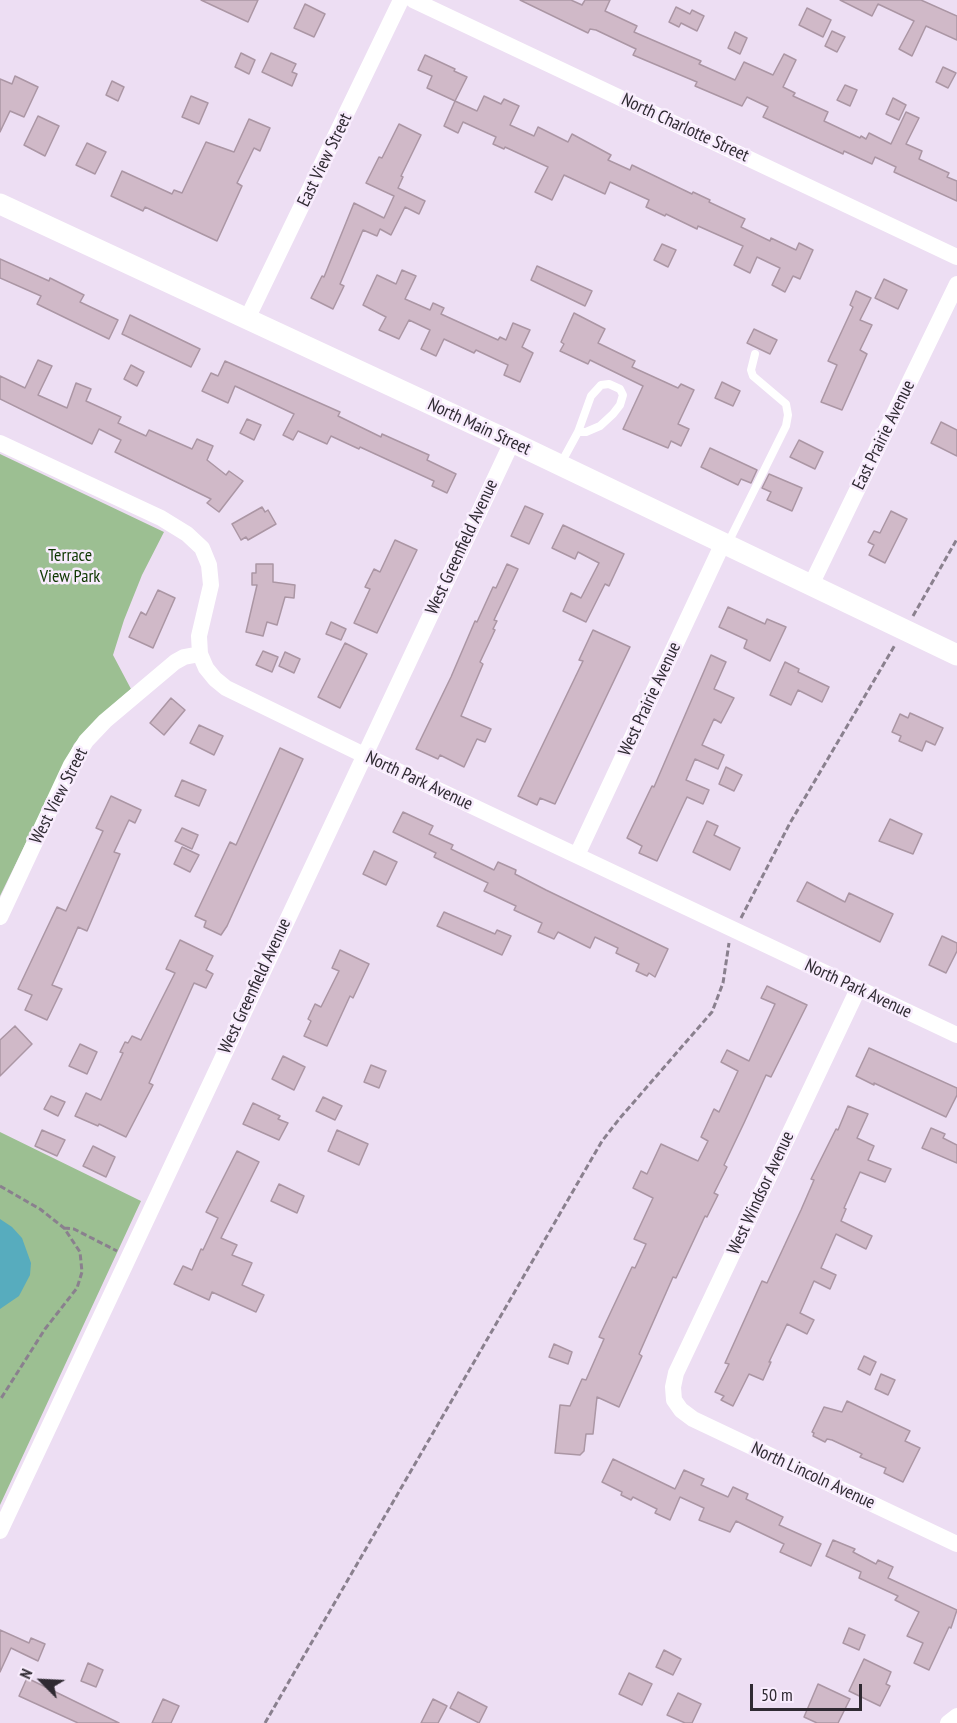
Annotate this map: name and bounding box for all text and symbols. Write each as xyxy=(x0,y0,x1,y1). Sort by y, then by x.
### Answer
street label: North Charlotte Street xyxy=(618,89,752,167)
street label: East View Street xyxy=(293,110,357,210)
street label: East Prairie Avenue xyxy=(848,377,920,493)
street label: North Main Street xyxy=(424,394,534,460)
street label: West Greenfield Avenue xyxy=(421,476,503,618)
park label: Terrace View Park xyxy=(40,545,100,588)
street label: West Prairie Avenue xyxy=(614,639,686,759)
street label: West View Street xyxy=(26,744,92,848)
street label: North Park Avenue xyxy=(362,747,476,815)
street label: West Greenfield Avenue xyxy=(214,915,296,1057)
street label: North Park Avenue xyxy=(801,955,915,1023)
street label: West Windsor Avenue xyxy=(723,1128,799,1258)
street label: North Lincoln Avenue xyxy=(748,1438,878,1514)
north arrow xyxy=(12,1651,72,1711)
text: N xyxy=(15,1666,36,1682)
scale bar xyxy=(753,1672,866,1710)
text: 50 m xyxy=(761,1683,793,1706)

